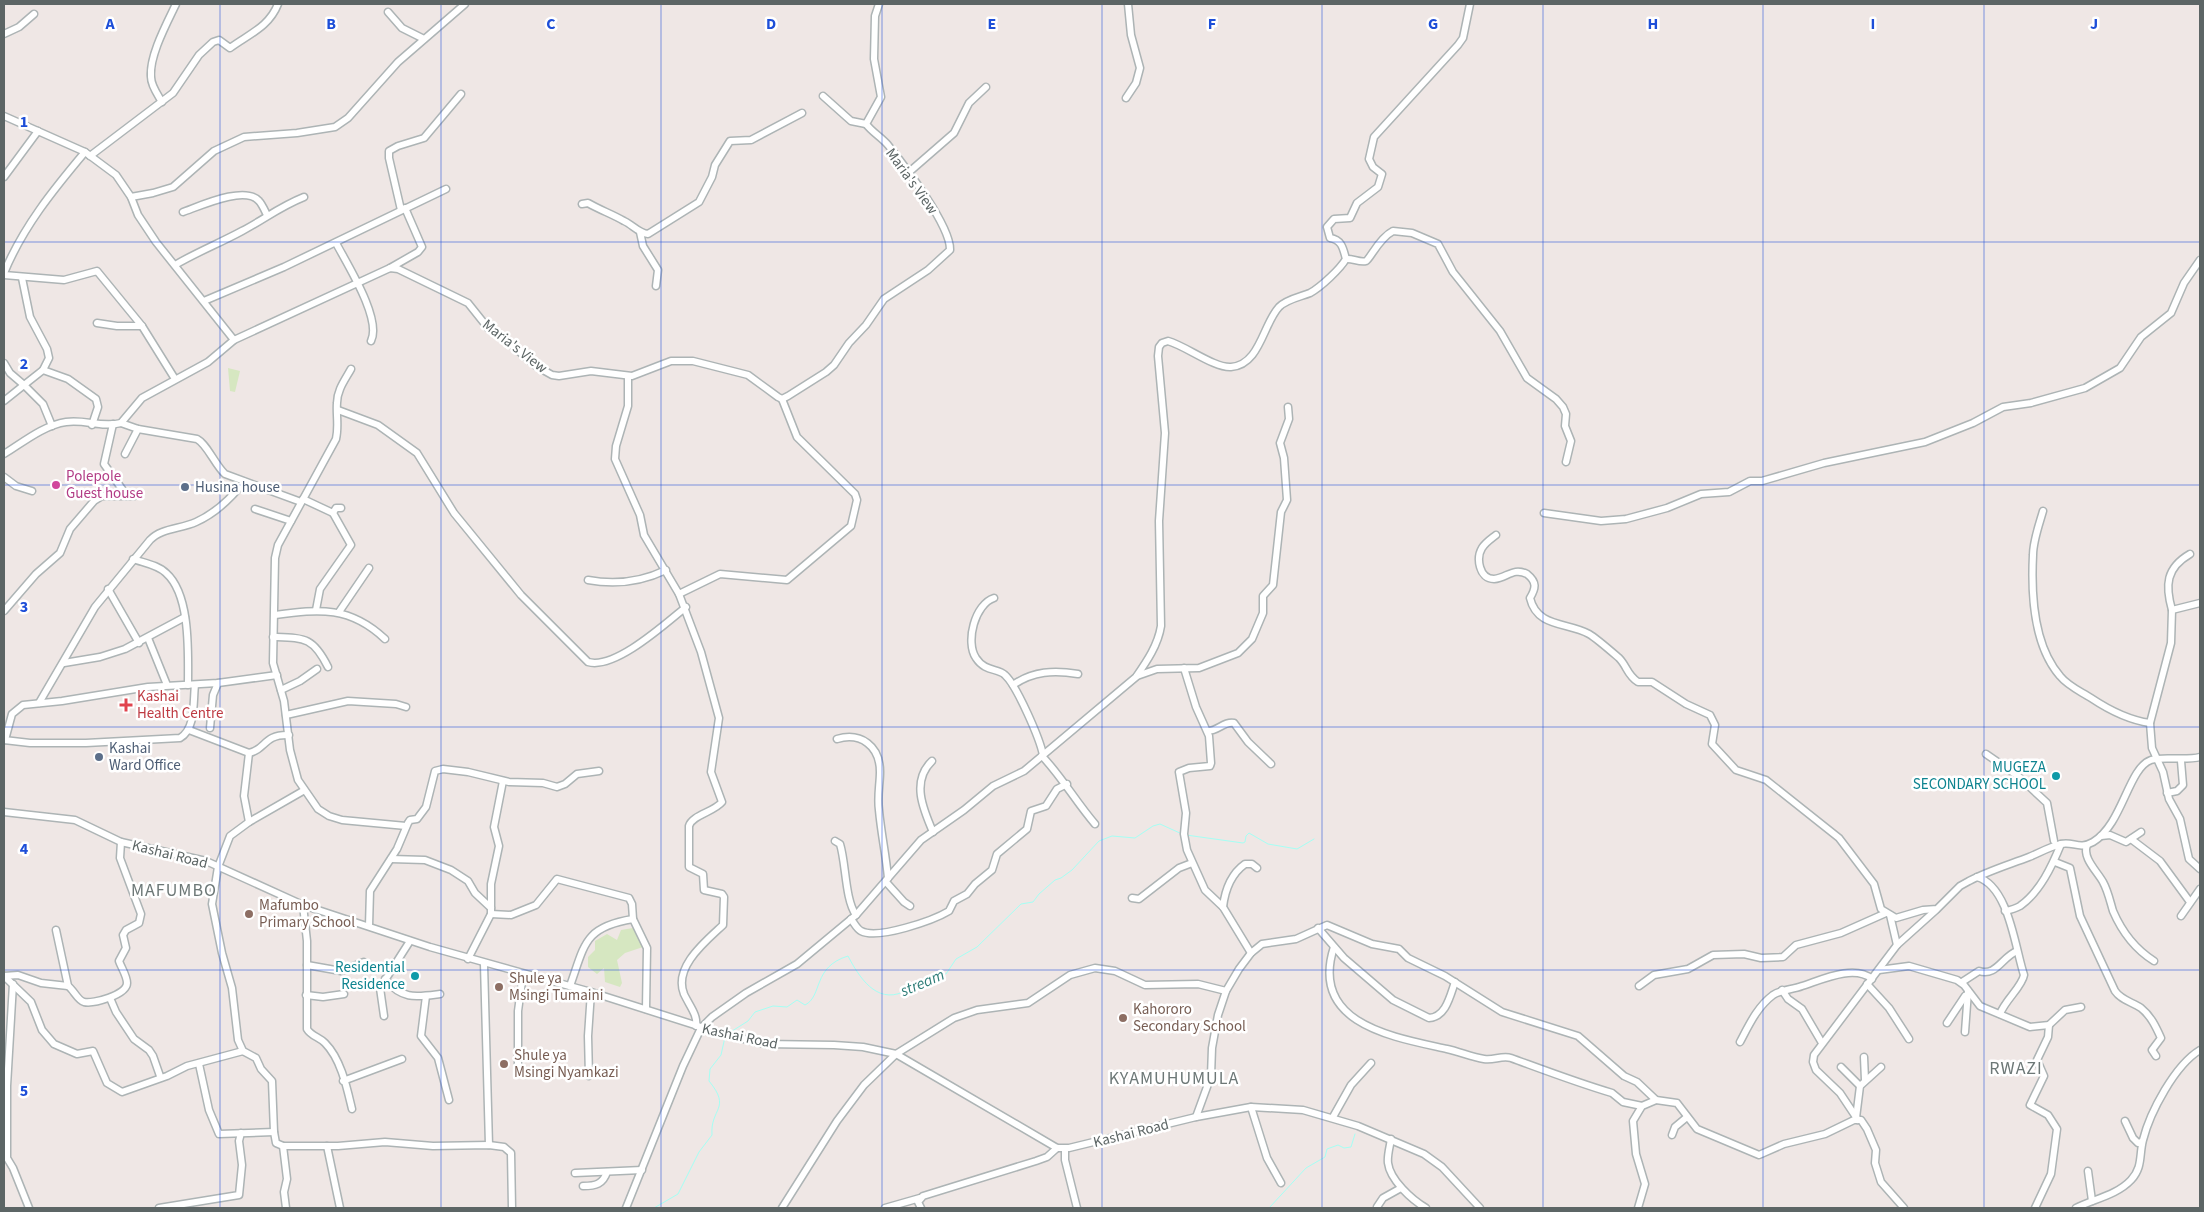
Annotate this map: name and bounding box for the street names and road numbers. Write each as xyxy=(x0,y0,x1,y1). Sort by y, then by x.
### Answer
street label: Maria's View xyxy=(880,144,943,219)
street label: Maria's View xyxy=(478,314,552,379)
street label: Kashai Road xyxy=(130,835,210,874)
street label: Kashai Road xyxy=(700,1018,780,1055)
street label: Kashai Road xyxy=(1091,1114,1171,1153)

